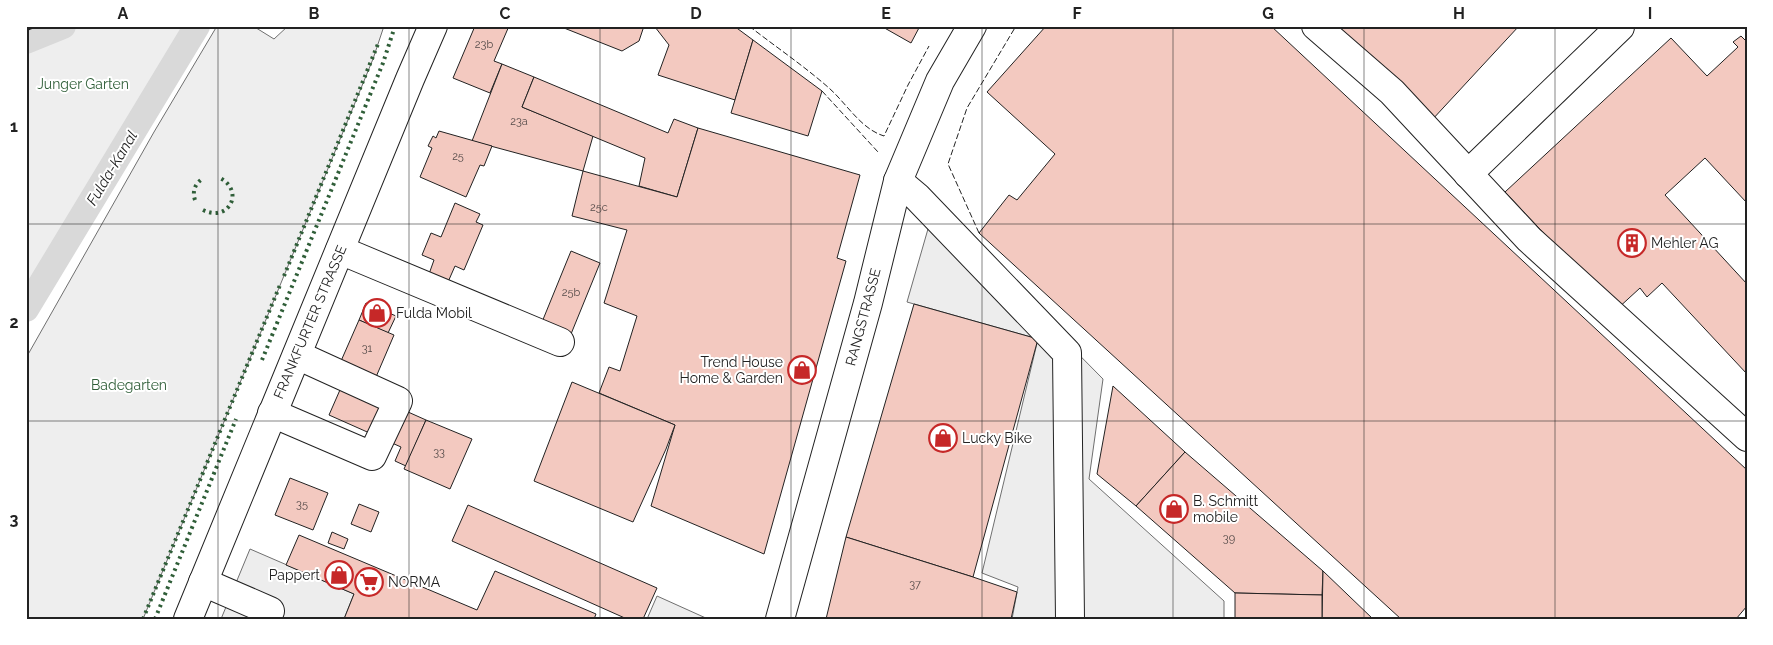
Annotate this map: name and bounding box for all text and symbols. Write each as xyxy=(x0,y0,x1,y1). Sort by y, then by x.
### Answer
text: A xyxy=(118,4,129,23)
text: B xyxy=(309,4,320,23)
text: C xyxy=(500,4,511,23)
text: D xyxy=(690,4,702,23)
text: E xyxy=(881,4,891,23)
text: F xyxy=(1072,4,1082,23)
text: G xyxy=(1262,4,1274,23)
text: H xyxy=(1453,4,1465,23)
text: I xyxy=(1648,4,1652,23)
house number: 23b xyxy=(475,38,493,51)
park label: Junger Garten xyxy=(37,76,129,92)
house number: 23a xyxy=(510,115,528,128)
text: 1 xyxy=(10,117,18,136)
water label: Fulda-Kanal xyxy=(83,128,141,208)
house number: 25 xyxy=(452,150,464,163)
house number: 25c xyxy=(590,201,608,214)
building icon: Mehler AG xyxy=(1617,228,1647,258)
place label: Mehler AG xyxy=(1651,235,1718,251)
street label: FRANKFURTER STRASSE xyxy=(270,243,350,401)
street label: RANGSTRASSE xyxy=(842,266,884,368)
house number: 25b xyxy=(562,286,580,299)
shop icon: Fulda Mobil xyxy=(362,298,392,328)
place label: Fulda Mobil xyxy=(396,305,472,321)
text: 2 xyxy=(9,313,19,332)
house number: 31 xyxy=(362,342,373,355)
place label: Trend House Home & Garden xyxy=(679,354,783,386)
shop icon: Trend House Home & Garden xyxy=(787,355,817,385)
park label: Badegarten xyxy=(91,377,167,393)
shop icon: Lucky Bike xyxy=(928,423,958,453)
place label: Lucky Bike xyxy=(962,430,1032,446)
house number: 33 xyxy=(433,446,445,459)
place label: B. Schmitt mobile xyxy=(1193,493,1258,525)
shop icon: B. Schmitt mobile xyxy=(1159,494,1189,524)
house number: 35 xyxy=(296,498,308,511)
text: 3 xyxy=(10,510,19,529)
house number: 39 xyxy=(1223,532,1235,545)
shop icon: Pappert xyxy=(324,560,354,590)
place label: Pappert xyxy=(269,567,320,583)
supermarket icon: NORMA xyxy=(354,567,384,597)
place label: NORMA xyxy=(388,574,441,590)
house number: 37 xyxy=(909,578,921,591)

